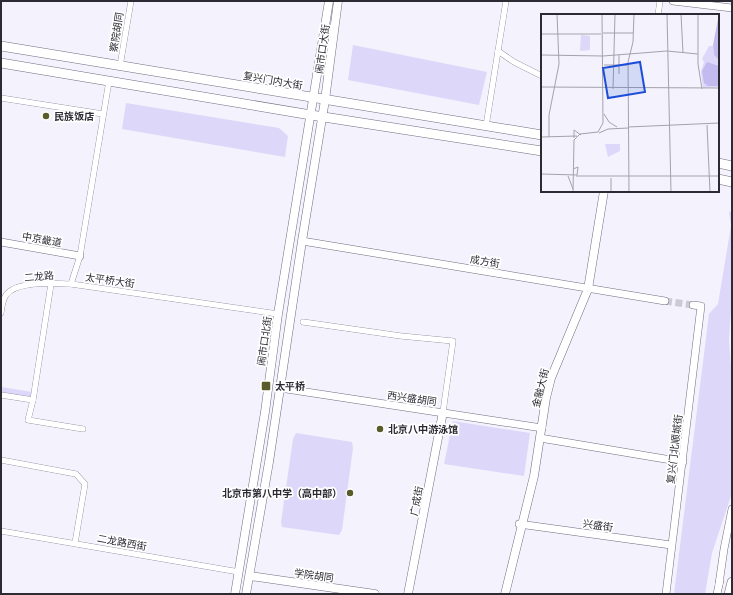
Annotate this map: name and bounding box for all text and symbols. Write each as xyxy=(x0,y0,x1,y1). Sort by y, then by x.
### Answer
street label: 察院胡同 xyxy=(106,11,127,53)
inset map xyxy=(541,14,719,192)
street label: 闹市口大街 xyxy=(312,23,333,75)
street label: 复兴门内大街 xyxy=(242,68,304,93)
place label: 民族饭店 xyxy=(54,109,94,124)
marker: 民族饭店 xyxy=(41,111,51,121)
street label: 中京畿道 xyxy=(21,229,63,250)
street label: 成方街 xyxy=(469,252,501,271)
street label: 二龙路 xyxy=(23,268,55,285)
street label: 太平桥大街 xyxy=(84,270,136,291)
street label: 闹市口北街 xyxy=(254,315,275,367)
street label: 金融大街 xyxy=(528,367,553,409)
place label: 太平桥 xyxy=(275,379,305,394)
marker: 太平桥 xyxy=(260,380,272,392)
street label: 西兴盛胡同 xyxy=(386,388,438,409)
street label: 复兴门北顺城街 xyxy=(663,413,686,485)
place label: 北京八中游泳馆 xyxy=(388,422,458,437)
marker: 北京八中游泳馆 xyxy=(375,424,385,434)
street label: 广成街 xyxy=(406,485,427,517)
place label: 北京市第八中学（高中部） xyxy=(222,486,342,501)
marker: 北京市第八中学（高中部） xyxy=(345,488,355,498)
street label: 兴盛街 xyxy=(582,516,614,535)
street label: 二龙路西街 xyxy=(96,531,148,554)
street label: 学院胡同 xyxy=(293,565,335,586)

